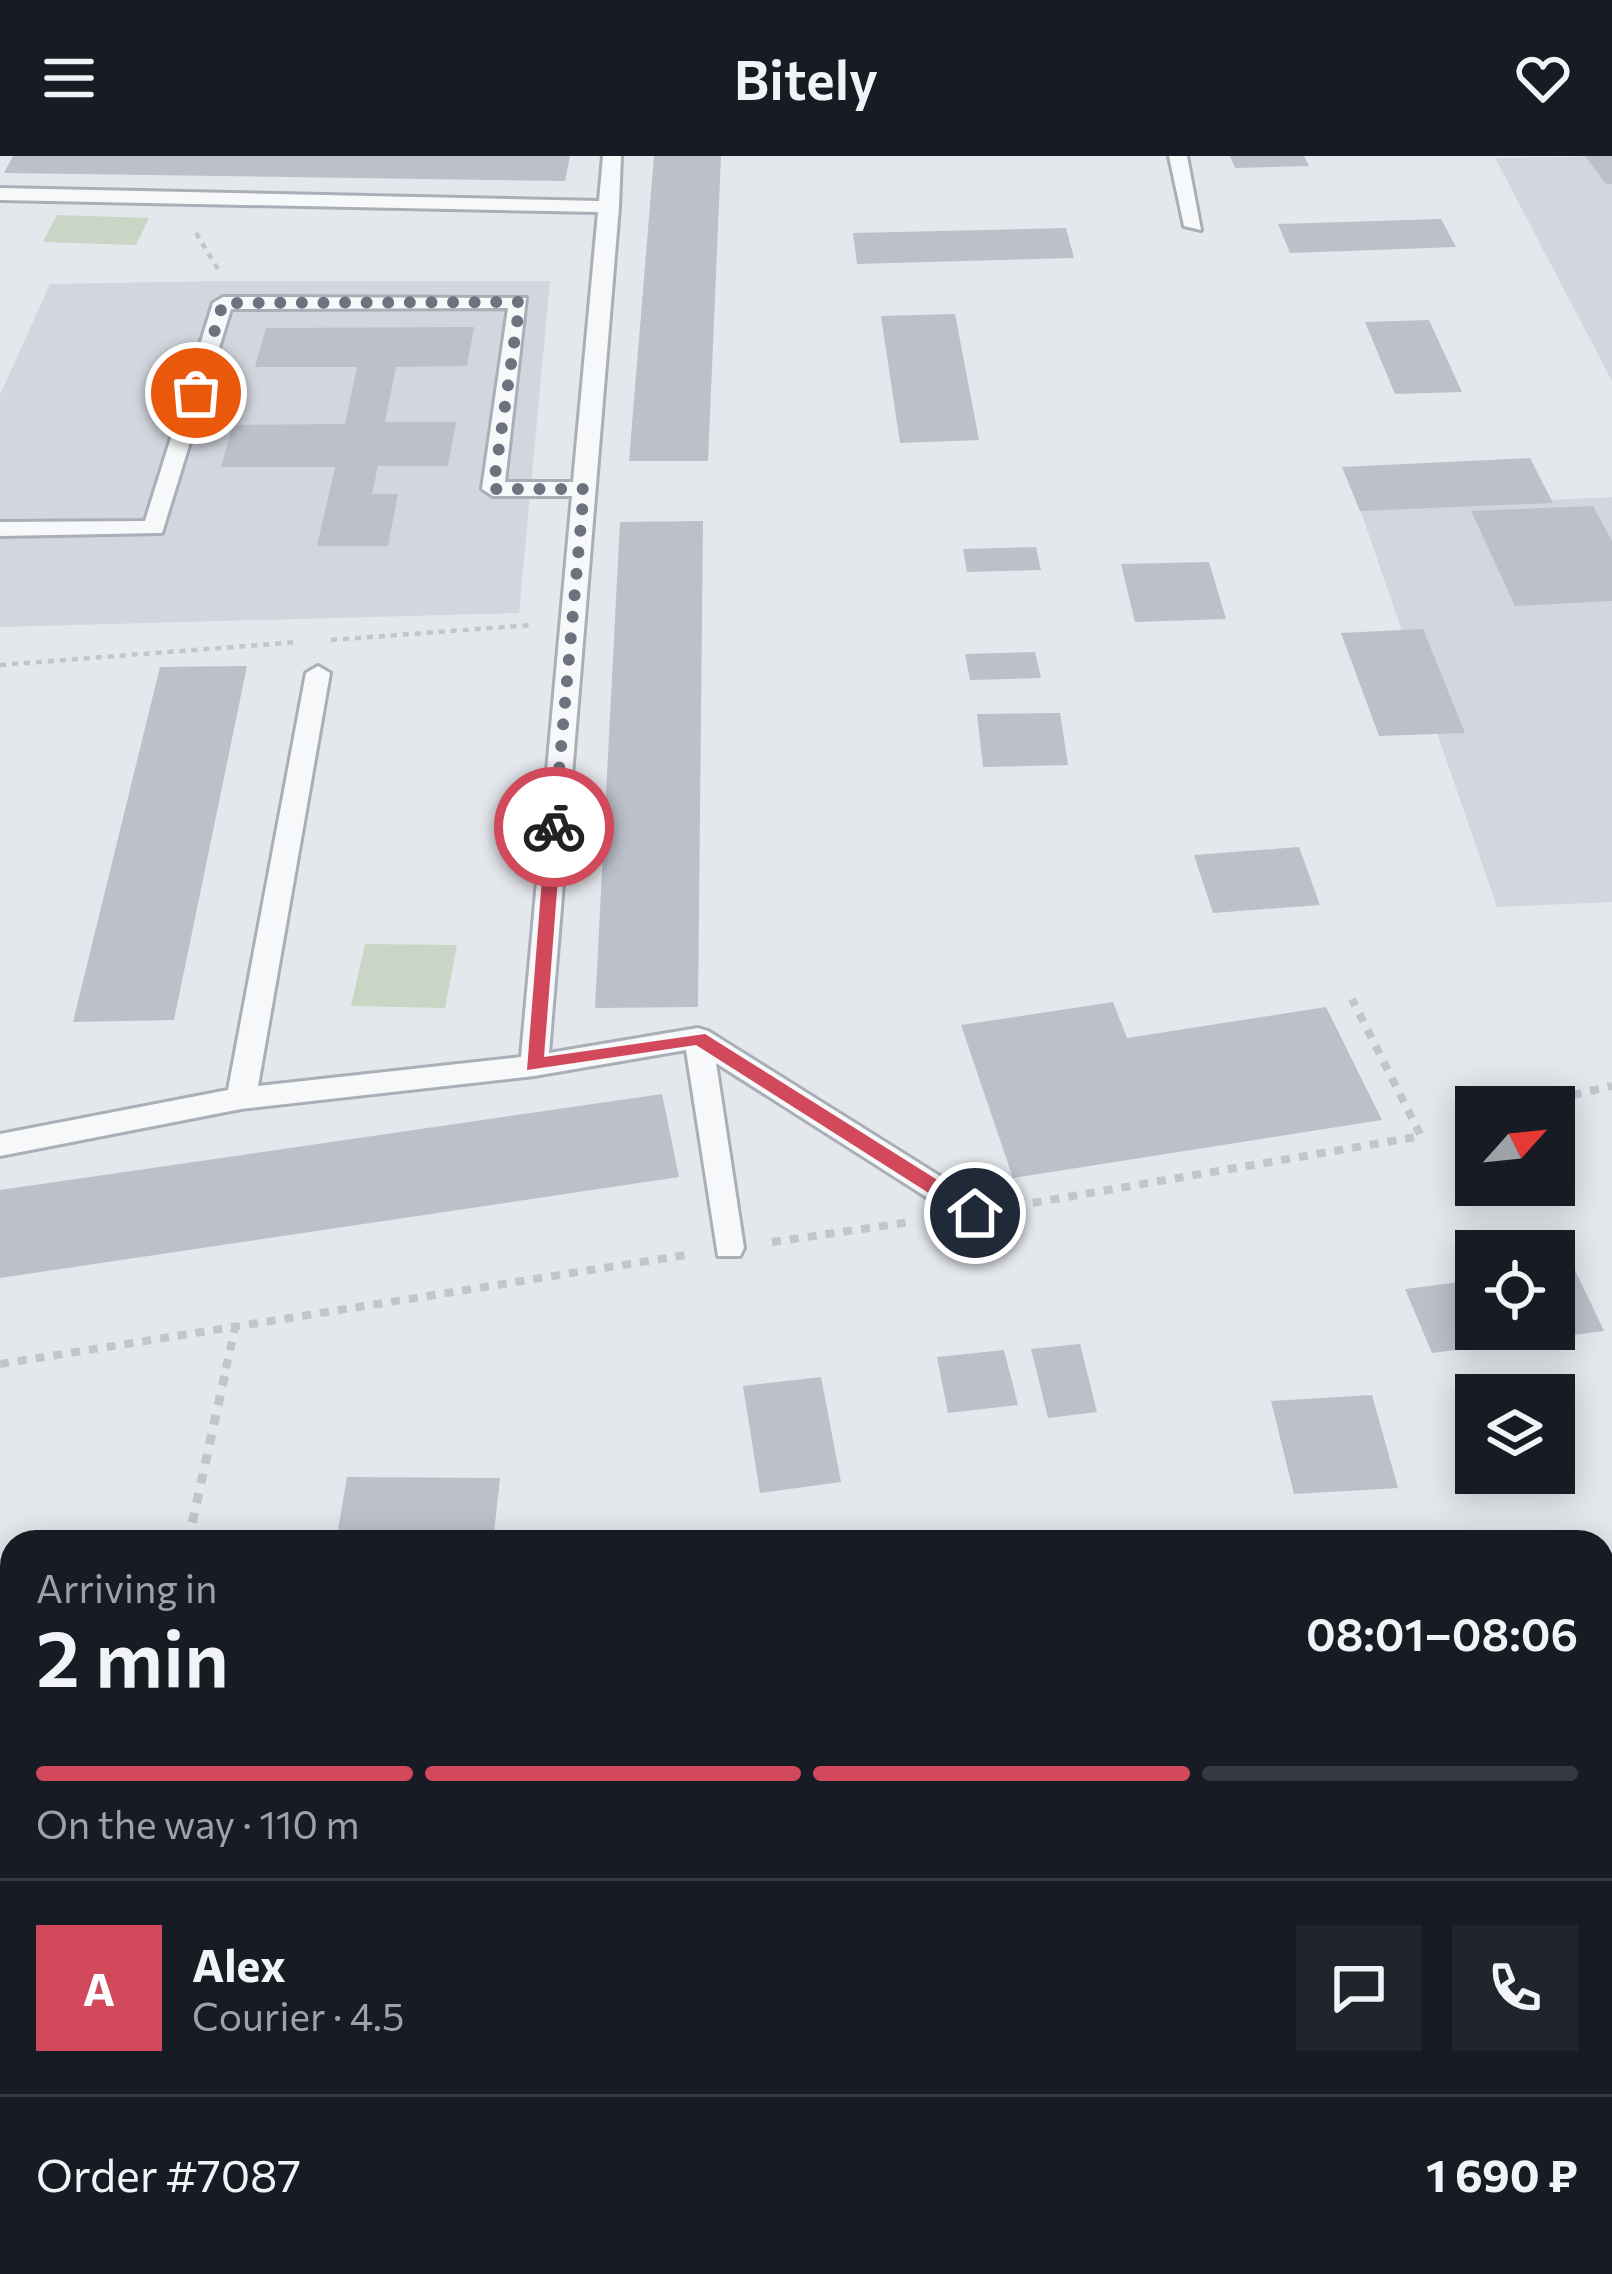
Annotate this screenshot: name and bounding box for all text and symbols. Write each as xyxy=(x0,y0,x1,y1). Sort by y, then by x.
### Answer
icon: menu xyxy=(36,45,102,111)
text: Bitely xyxy=(734,45,878,111)
icon: heart xyxy=(1510,45,1576,111)
pin xyxy=(145,342,247,444)
icon: bag xyxy=(163,360,229,426)
courier xyxy=(494,767,614,887)
icon: bike xyxy=(521,794,587,860)
north arrow xyxy=(1455,1086,1575,1206)
map controls xyxy=(1455,1086,1575,1494)
pin xyxy=(924,1162,1026,1264)
icon: home xyxy=(942,1180,1008,1246)
button: locate xyxy=(1455,1230,1575,1350)
button: layers xyxy=(1455,1374,1575,1494)
text: Arriving in xyxy=(36,1563,217,1611)
text: 08:01–08:06 xyxy=(1306,1605,1578,1660)
text: 2 min xyxy=(36,1608,229,1703)
text: On the way · 110 m xyxy=(36,1799,359,1847)
button: chat xyxy=(1296,1925,1422,2051)
button: phone xyxy=(1452,1925,1578,2051)
text: Alex xyxy=(192,1936,286,1991)
text: A xyxy=(83,1960,115,2015)
text: Courier · 4.5 xyxy=(192,1991,404,2039)
text: Order #7087 xyxy=(36,2146,301,2201)
text: 1 690 ₽ xyxy=(1426,2146,1578,2201)

